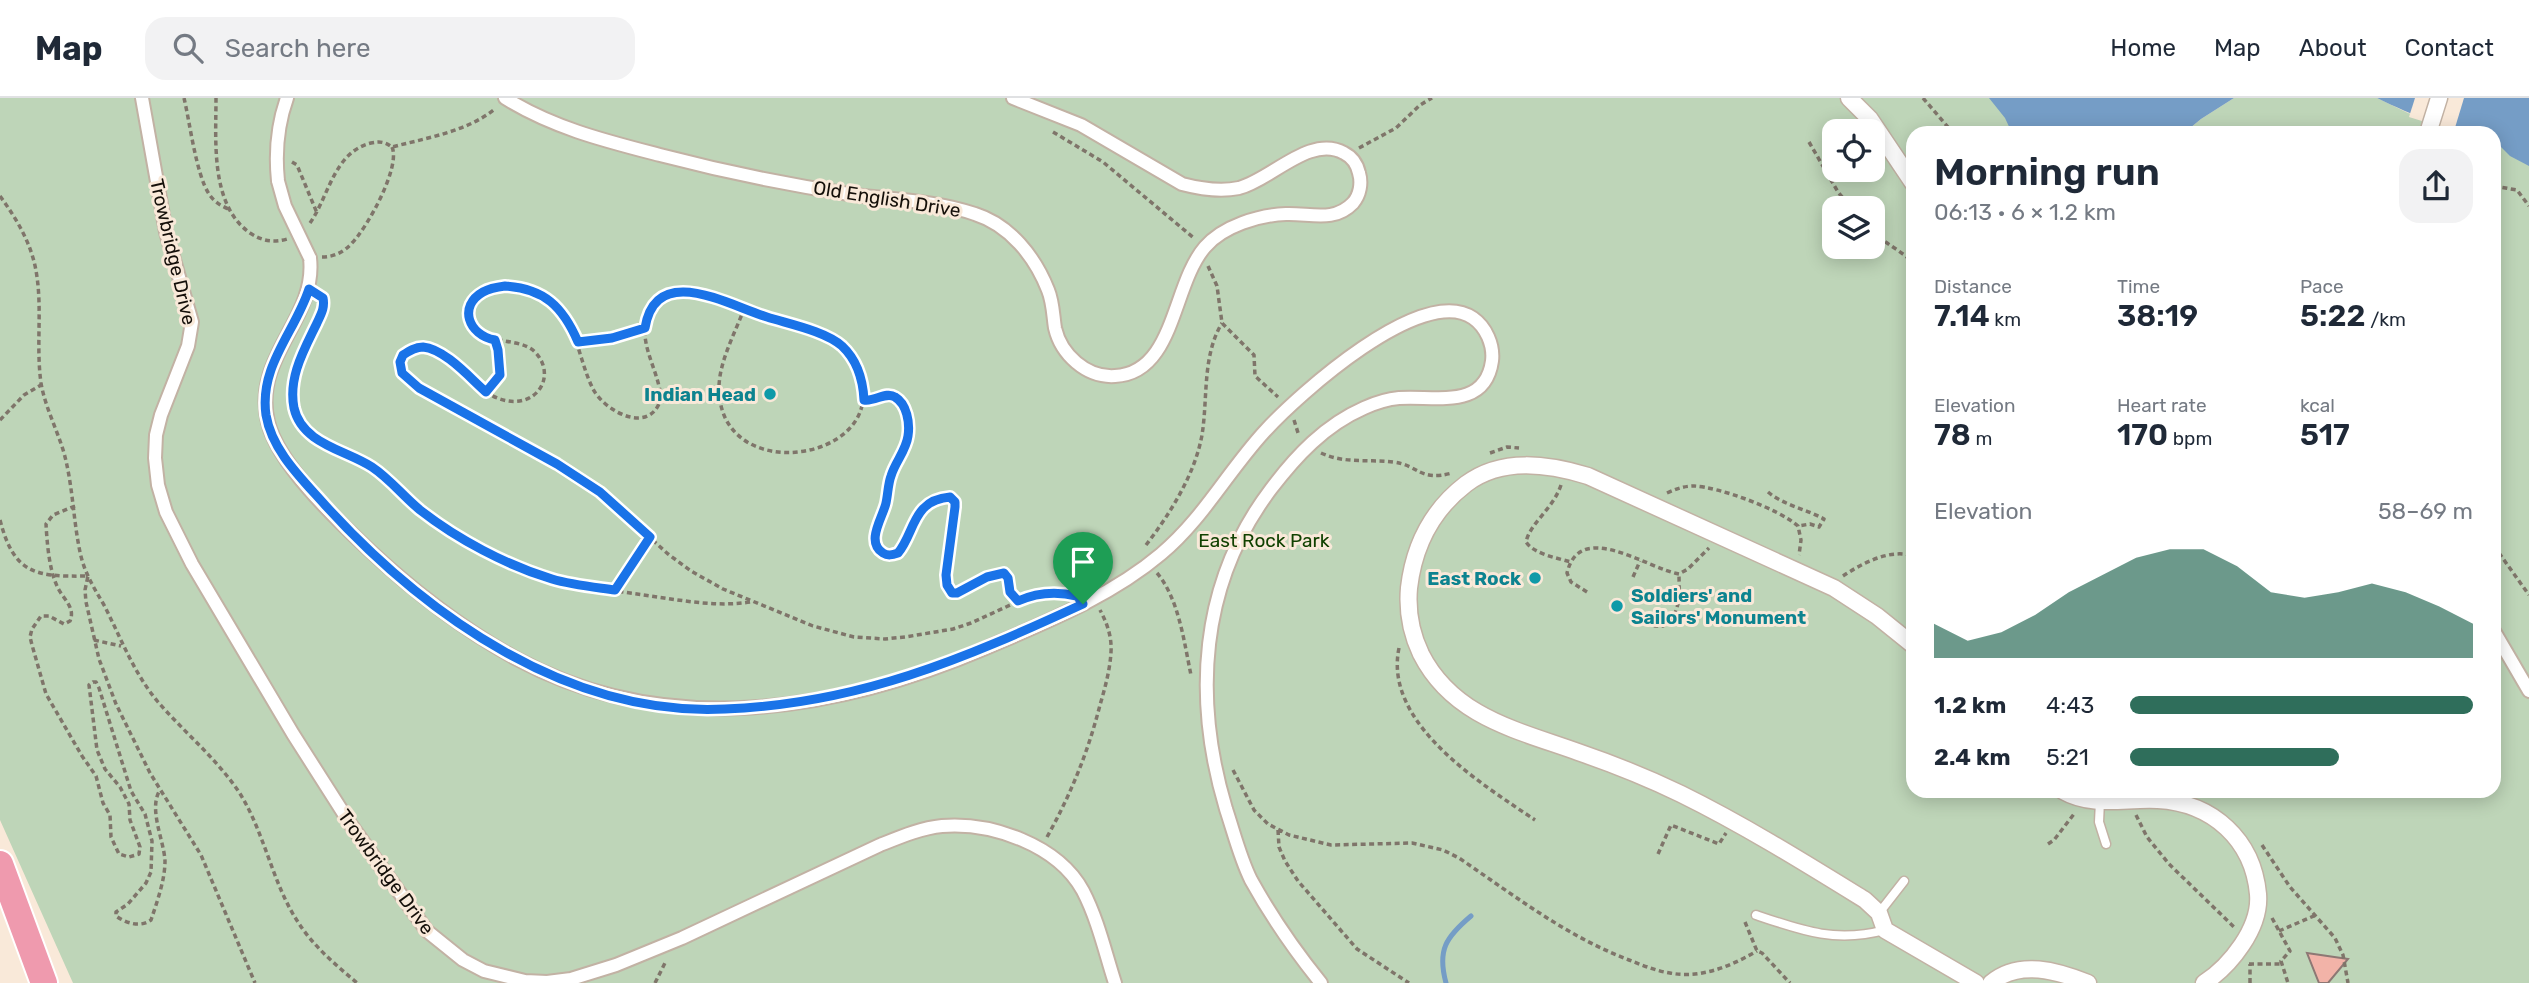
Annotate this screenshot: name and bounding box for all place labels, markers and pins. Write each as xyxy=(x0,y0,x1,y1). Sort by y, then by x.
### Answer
place label: Indian Head xyxy=(644,383,756,406)
marker: Indian Head xyxy=(762,386,778,402)
pin xyxy=(1053,532,1113,604)
place label: East Rock xyxy=(1427,567,1521,590)
marker: East Rock xyxy=(1527,570,1543,586)
place label: Soldiers' and Sailors' Monument xyxy=(1631,584,1806,629)
marker: Soldiers' and Sailors' Monument xyxy=(1609,598,1625,614)

